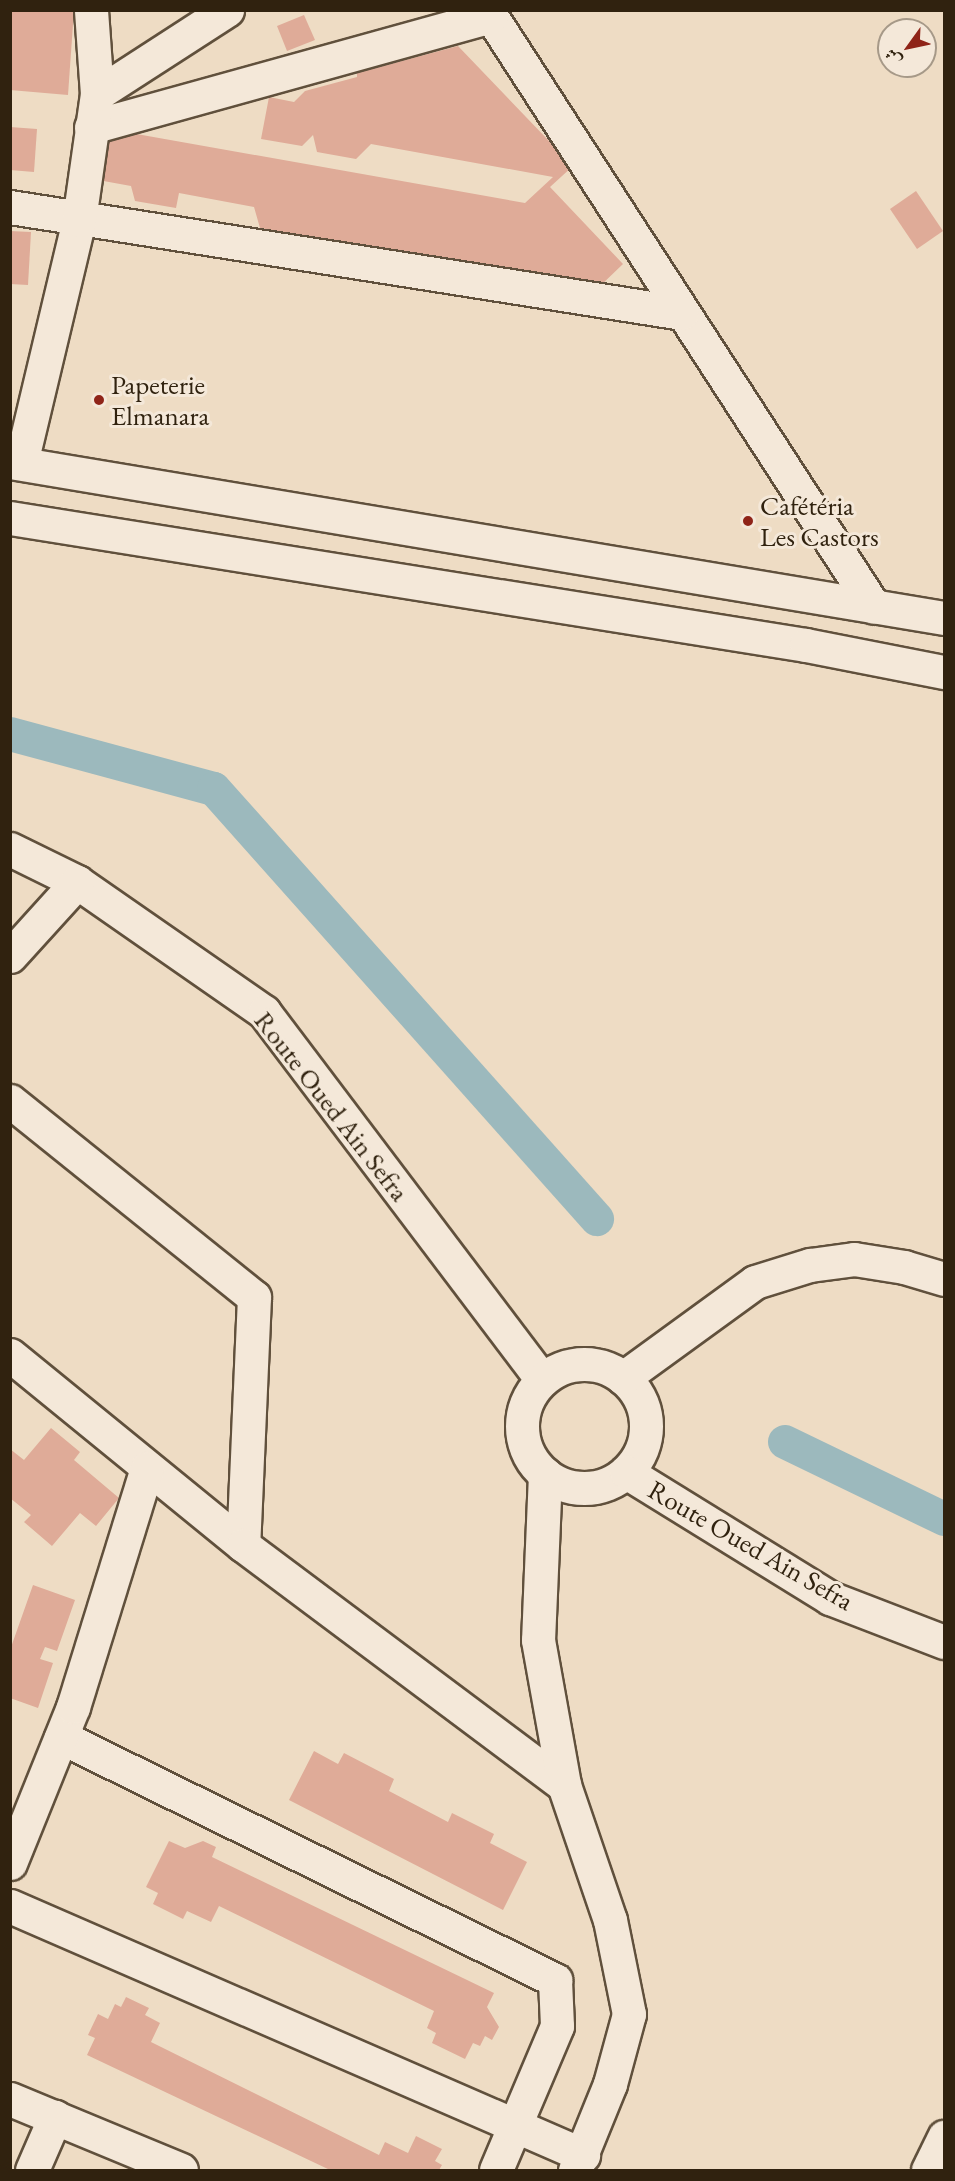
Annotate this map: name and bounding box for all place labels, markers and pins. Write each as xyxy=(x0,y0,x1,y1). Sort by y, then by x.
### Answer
place label: Papeterie Elmanara xyxy=(111,368,209,431)
marker: Papeterie Elmanara xyxy=(92,393,106,407)
place label: Cafétéria Les Castors xyxy=(760,489,879,552)
marker: Cafétéria Les Castors xyxy=(741,514,755,528)

